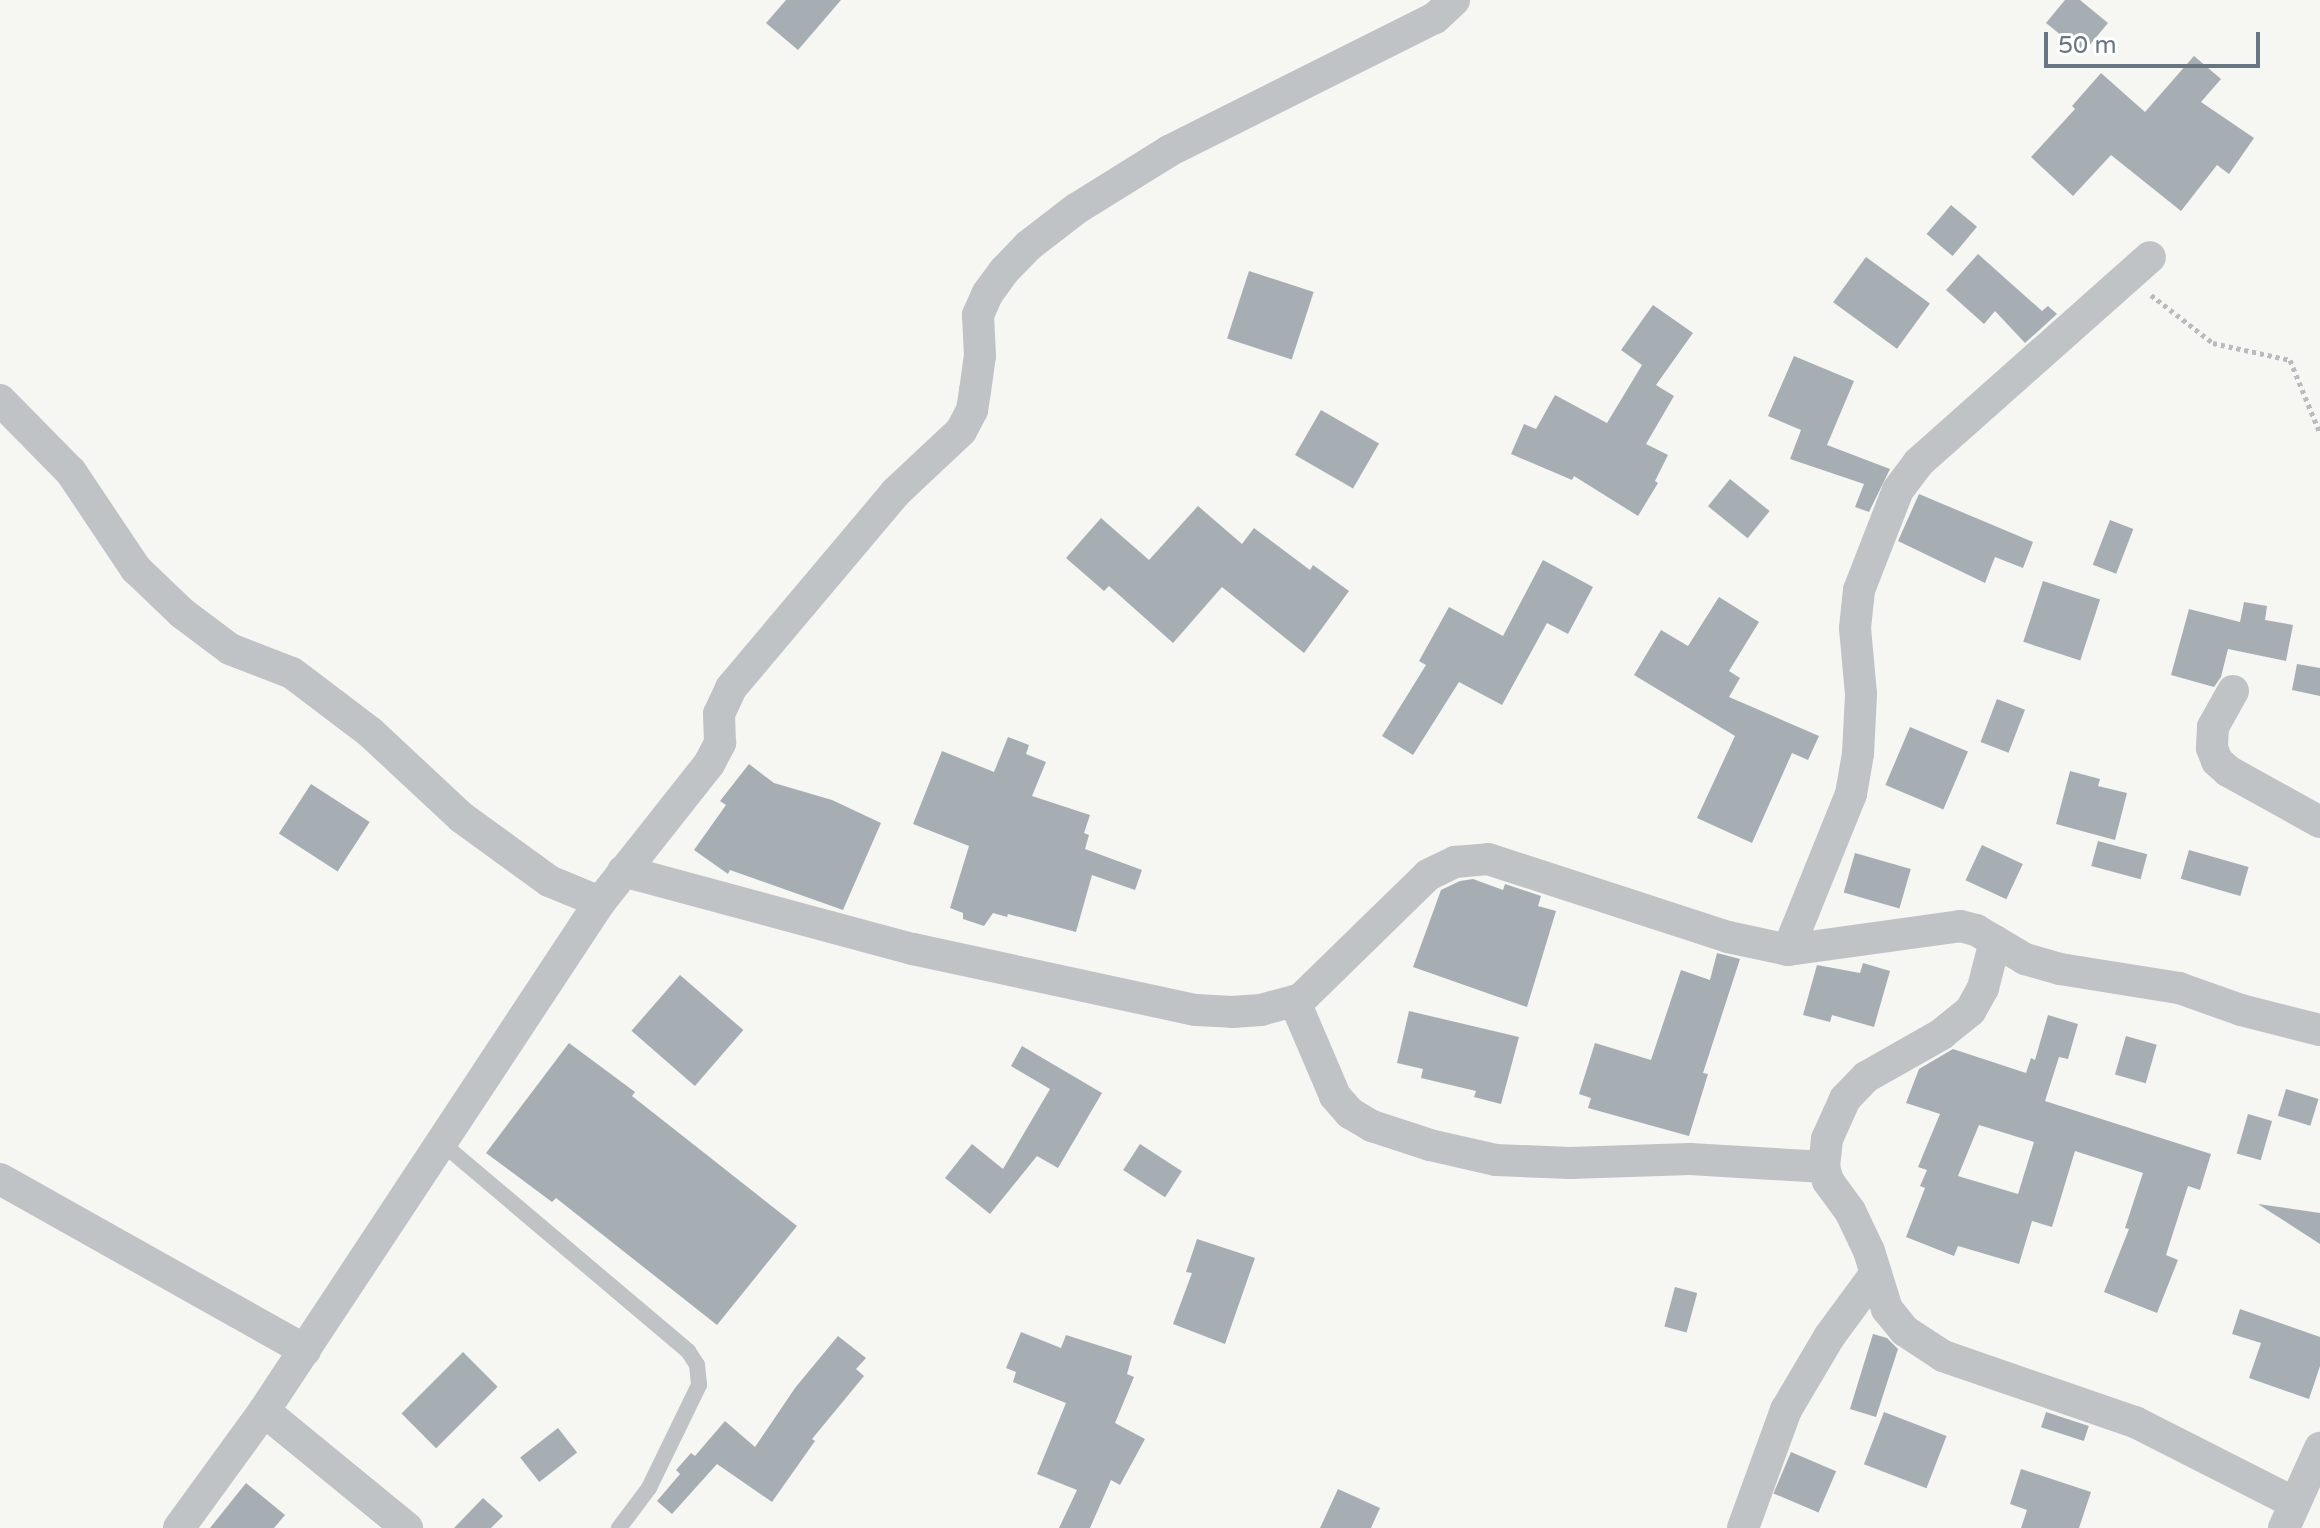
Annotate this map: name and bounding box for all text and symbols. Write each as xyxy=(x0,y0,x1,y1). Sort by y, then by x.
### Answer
scale bar xyxy=(2048,16,2264,66)
text: 50 m xyxy=(2058,31,2116,60)

